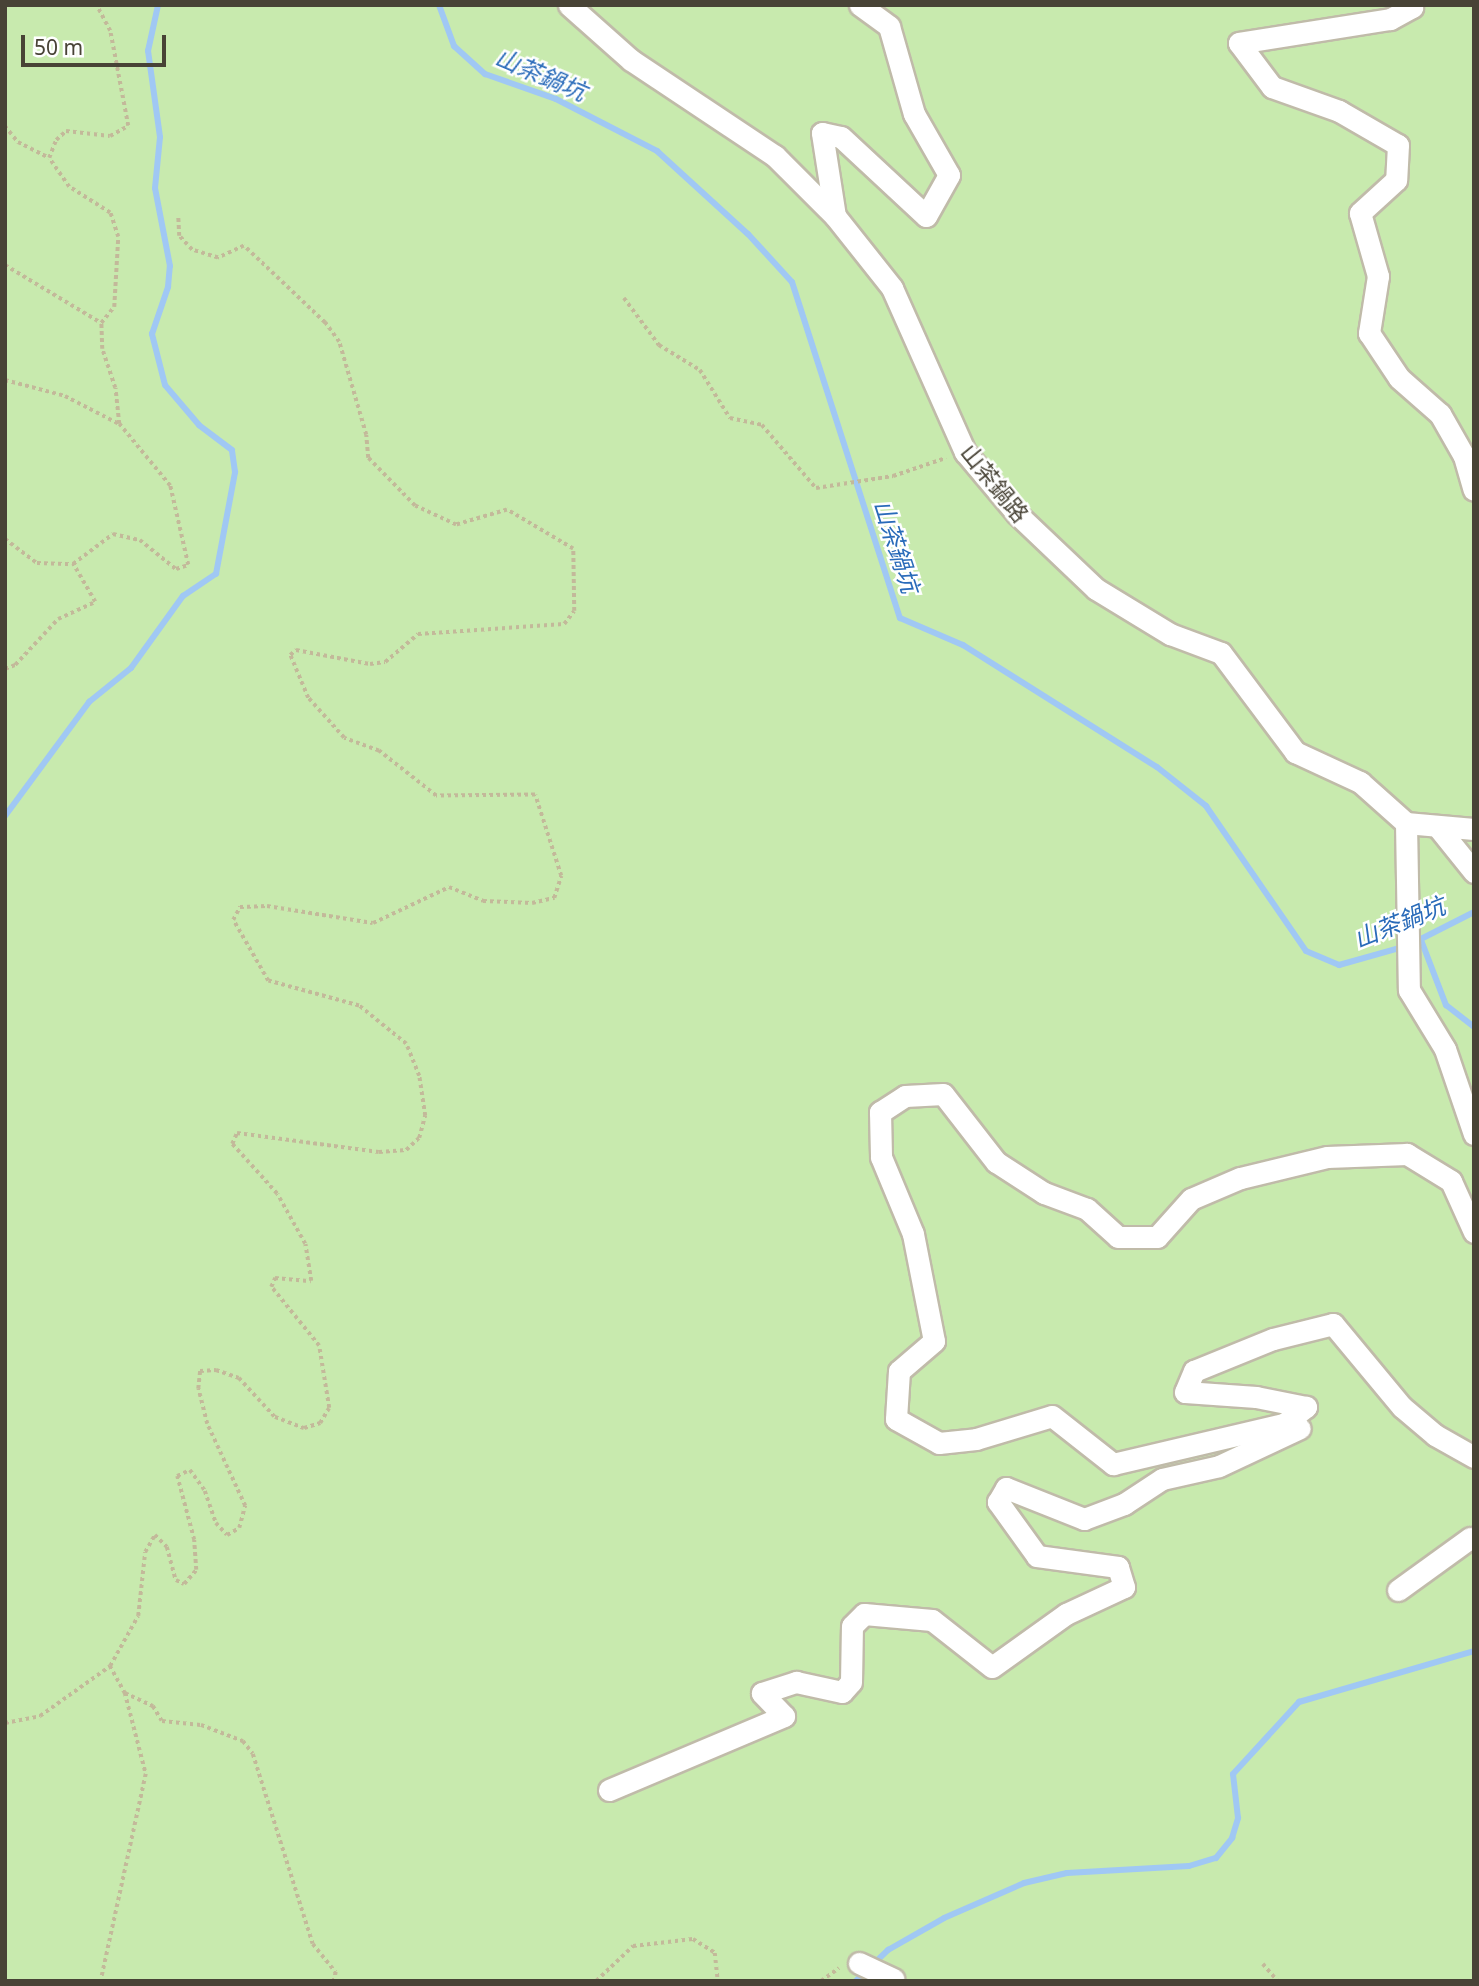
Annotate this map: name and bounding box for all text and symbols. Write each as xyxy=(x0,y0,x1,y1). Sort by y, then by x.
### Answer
scale bar xyxy=(24,21,170,65)
text: 50 m xyxy=(34,33,83,61)
water label: 山茶鍋坑 xyxy=(491,42,591,106)
street label: 山茶鍋路 xyxy=(955,439,1035,527)
water label: 山茶鍋坑 xyxy=(868,496,926,596)
water label: 山茶鍋坑 xyxy=(1349,891,1449,953)

